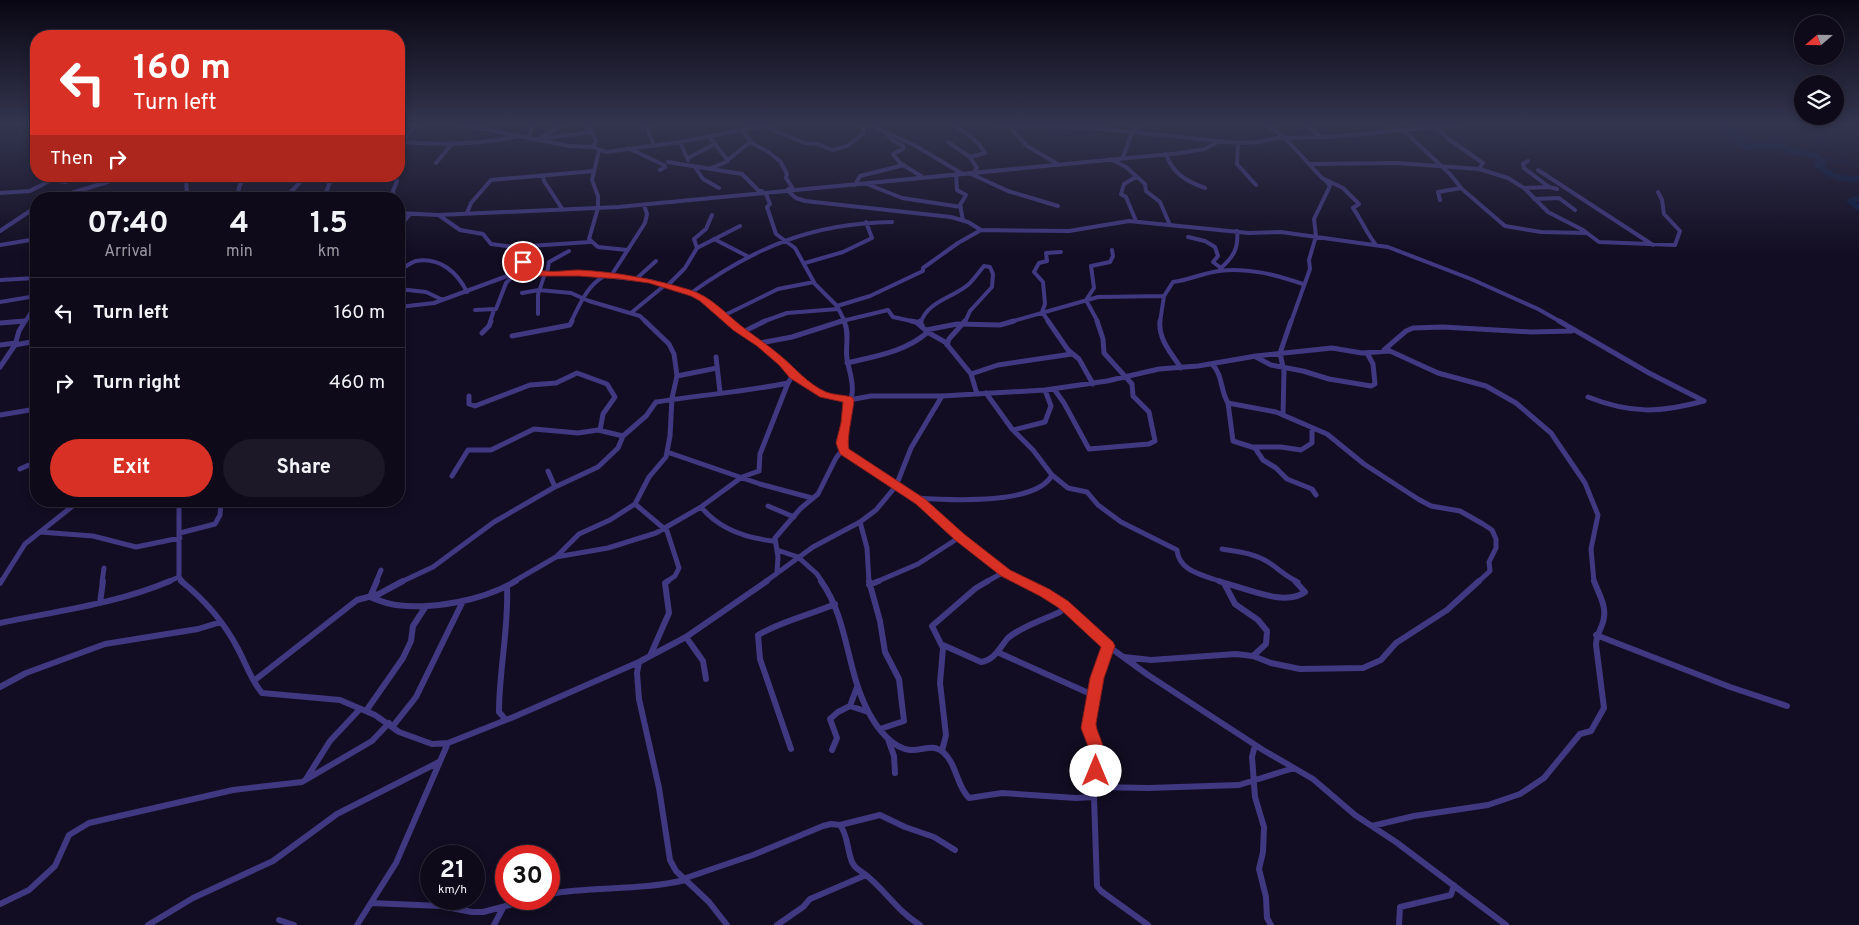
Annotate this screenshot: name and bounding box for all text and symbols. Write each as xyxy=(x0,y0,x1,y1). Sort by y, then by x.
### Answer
north arrow xyxy=(1794,15,1844,65)
map controls xyxy=(1794,15,1844,125)
text: 160 m xyxy=(133,47,231,91)
icon: left xyxy=(50,50,115,115)
button: layers xyxy=(1794,75,1844,125)
text: Turn left xyxy=(133,90,216,117)
icon: right xyxy=(103,145,131,173)
text: Then xyxy=(50,147,93,171)
text: 07:40 xyxy=(87,206,169,243)
text: 4 xyxy=(230,206,249,243)
text: 1.5 xyxy=(310,206,348,243)
pin xyxy=(502,241,544,283)
text: Arrival xyxy=(104,242,152,262)
text: min xyxy=(226,242,253,262)
text: km xyxy=(318,242,340,262)
icon: arrive xyxy=(509,248,537,276)
icon: left xyxy=(50,299,78,327)
text: Turn left xyxy=(93,301,169,325)
text: 160 m xyxy=(334,301,385,325)
icon: right xyxy=(50,369,78,397)
text: Turn right xyxy=(93,371,181,395)
text: 460 m xyxy=(329,371,385,395)
button: Exit xyxy=(50,439,213,497)
button: Share xyxy=(223,439,385,497)
position arrow xyxy=(1069,744,1121,796)
speed limit sign: 30 xyxy=(495,845,560,910)
text: 21 xyxy=(440,855,465,887)
text: km/h xyxy=(438,882,467,898)

